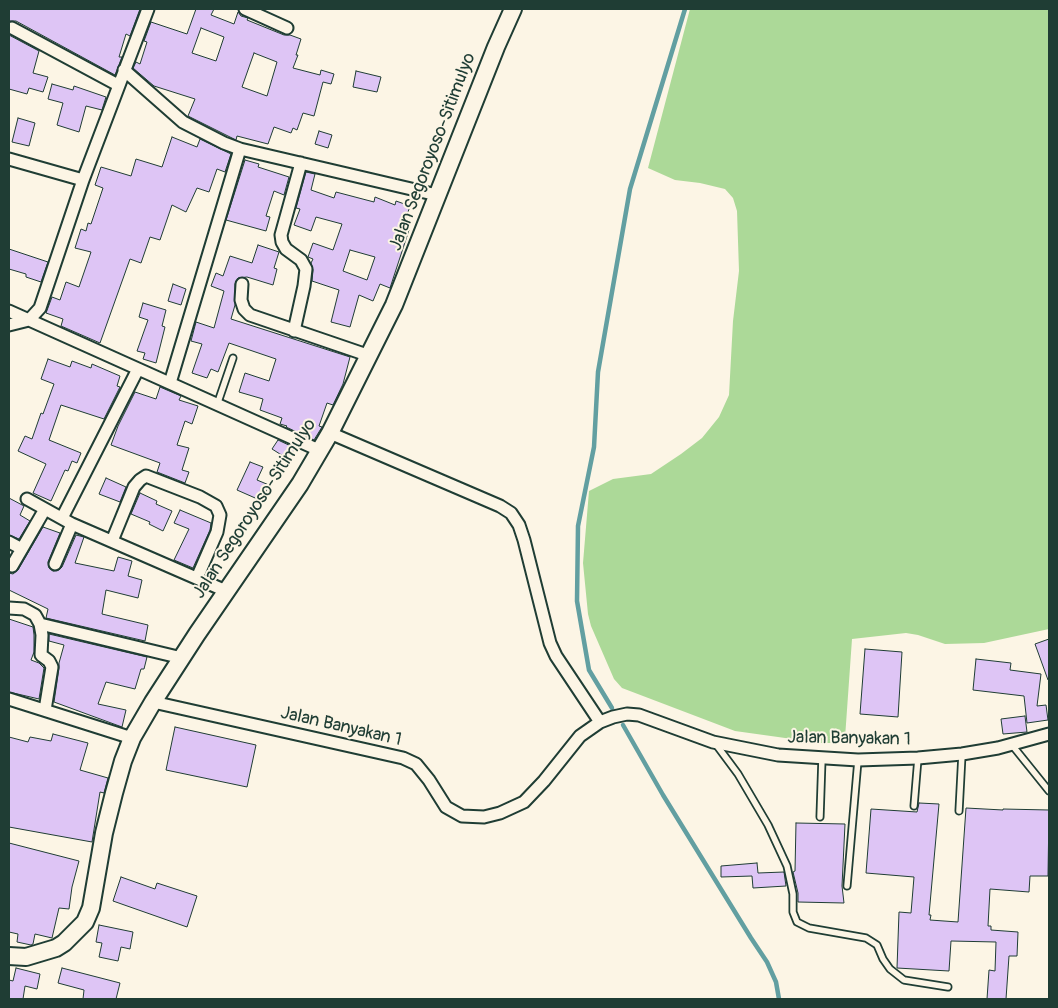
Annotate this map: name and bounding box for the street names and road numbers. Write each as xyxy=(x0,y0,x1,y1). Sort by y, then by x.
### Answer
street label: Jalan Segoroyoso-Sitimulyo xyxy=(385,50,481,254)
street label: Jalan Segoroyoso-Sitimulyo xyxy=(189,415,321,603)
street label: Jalan Banyakan 1 xyxy=(278,703,404,751)
street label: Jalan Banyakan 1 xyxy=(787,727,911,751)

